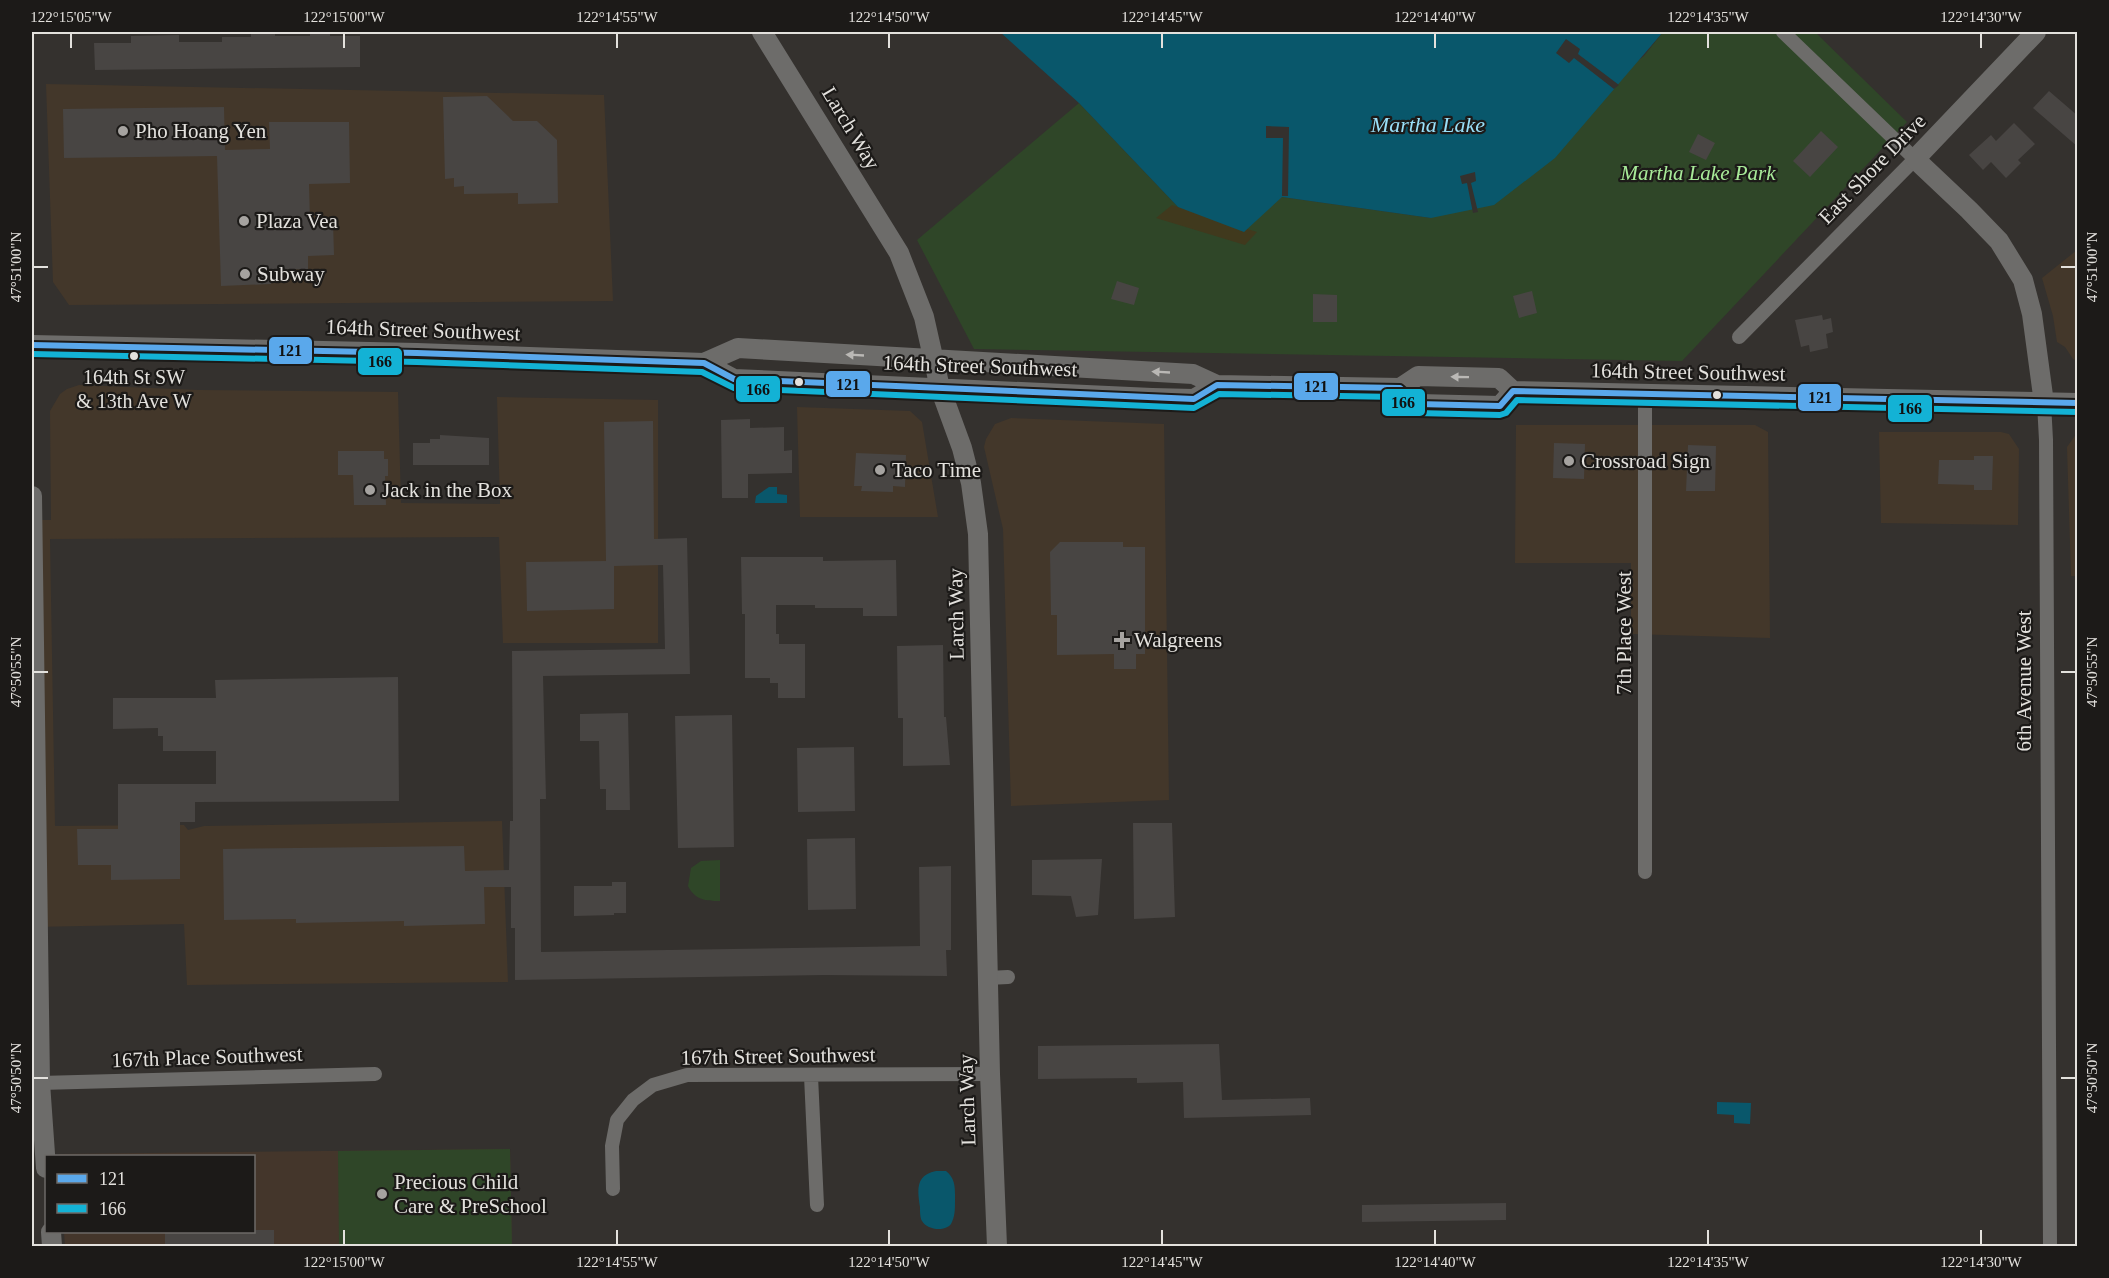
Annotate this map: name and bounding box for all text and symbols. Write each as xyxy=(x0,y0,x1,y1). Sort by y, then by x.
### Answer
text: 122°15'05"W xyxy=(30,9,113,25)
text: 122°15'00"W xyxy=(303,9,386,25)
text: 122°14'55"W xyxy=(576,9,659,25)
text: 122°14'50"W xyxy=(848,9,931,25)
text: 122°14'45"W xyxy=(1121,9,1204,25)
text: 122°14'40"W xyxy=(1394,9,1477,25)
text: 122°14'35"W xyxy=(1667,9,1750,25)
text: 122°14'30"W xyxy=(1940,9,2023,25)
street label: Larch Way xyxy=(817,82,885,174)
street label: East Shore Drive xyxy=(1814,109,1930,229)
water label: Martha Lake xyxy=(1370,112,1485,137)
place label: Pho Hoang Yen xyxy=(135,119,267,143)
marker: Pho Hoang Yen xyxy=(116,124,130,138)
park label: Martha Lake Park xyxy=(1619,161,1776,185)
place label: Plaza Vea xyxy=(256,209,339,233)
marker: Plaza Vea xyxy=(237,214,251,228)
text: 47°51'00"N xyxy=(8,232,24,302)
text: 47°51'00"N xyxy=(2084,232,2100,302)
place label: Subway xyxy=(257,262,325,286)
marker: Subway xyxy=(238,267,252,281)
street label: 164th Street Southwest xyxy=(325,315,521,345)
line badge: 121 xyxy=(268,336,313,365)
text: 121 xyxy=(278,342,302,359)
line badge: 166 xyxy=(357,347,403,376)
marker: 164th St SW & 13th Ave W xyxy=(128,350,140,362)
one-way arrow xyxy=(845,350,864,359)
street label: 164th Street Southwest xyxy=(882,351,1078,381)
text: 166 xyxy=(368,353,392,370)
street label: 164th Street Southwest xyxy=(1590,358,1786,386)
place label: 164th St SW & 13th Ave W xyxy=(76,366,192,412)
one-way arrow xyxy=(1151,367,1170,376)
line badge: 121 xyxy=(825,370,871,398)
line badge: 121 xyxy=(1293,372,1339,401)
one-way arrow xyxy=(1450,372,1469,382)
line badge: 166 xyxy=(735,375,781,403)
unlabelled marker xyxy=(793,376,805,388)
text: 121 xyxy=(836,376,860,393)
text: 121 xyxy=(1304,378,1328,395)
text: 166 xyxy=(746,381,770,398)
line badge: 121 xyxy=(1797,383,1842,412)
line badge: 166 xyxy=(1381,388,1426,417)
unlabelled marker xyxy=(1711,389,1723,401)
text: 121 xyxy=(1808,389,1832,406)
text: 166 xyxy=(1391,394,1415,411)
line badge: 166 xyxy=(1887,394,1933,423)
text: 166 xyxy=(1898,400,1922,417)
place label: Crossroad Sign xyxy=(1581,449,1710,473)
marker: Crossroad Sign xyxy=(1562,454,1576,468)
place label: Taco Time xyxy=(892,458,981,482)
marker: Taco Time xyxy=(873,463,887,477)
place label: Jack in the Box xyxy=(382,478,513,502)
marker: Jack in the Box xyxy=(363,483,377,497)
street label: Larch Way xyxy=(943,567,969,660)
street label: 7th Place West xyxy=(1612,571,1636,695)
street label: 6th Avenue West xyxy=(2012,610,2036,752)
place label: Walgreens xyxy=(1134,628,1222,652)
marker: Walgreens xyxy=(1115,633,1129,647)
text: 47°50'55"N xyxy=(8,637,24,707)
text: 47°50'55"N xyxy=(2084,637,2100,707)
street label: 167th Place Southwest xyxy=(111,1042,303,1072)
street label: 167th Street Southwest xyxy=(680,1042,876,1070)
text: 47°50'50"N xyxy=(8,1043,24,1113)
text: 47°50'50"N xyxy=(2084,1043,2100,1113)
street label: Larch Way xyxy=(953,1053,981,1146)
legend xyxy=(45,1155,255,1233)
text: 121 xyxy=(99,1169,126,1189)
place label: Precious Child Care & PreSchool xyxy=(394,1170,547,1218)
marker: Precious Child Care & PreSchool xyxy=(375,1187,389,1201)
text: 166 xyxy=(99,1199,126,1219)
text: 122°15'00"W xyxy=(303,1254,386,1270)
text: 122°14'55"W xyxy=(576,1254,659,1270)
text: 122°14'50"W xyxy=(848,1254,931,1270)
text: 122°14'45"W xyxy=(1121,1254,1204,1270)
text: 122°14'40"W xyxy=(1394,1254,1477,1270)
text: 122°14'35"W xyxy=(1667,1254,1750,1270)
text: 122°14'30"W xyxy=(1940,1254,2023,1270)

